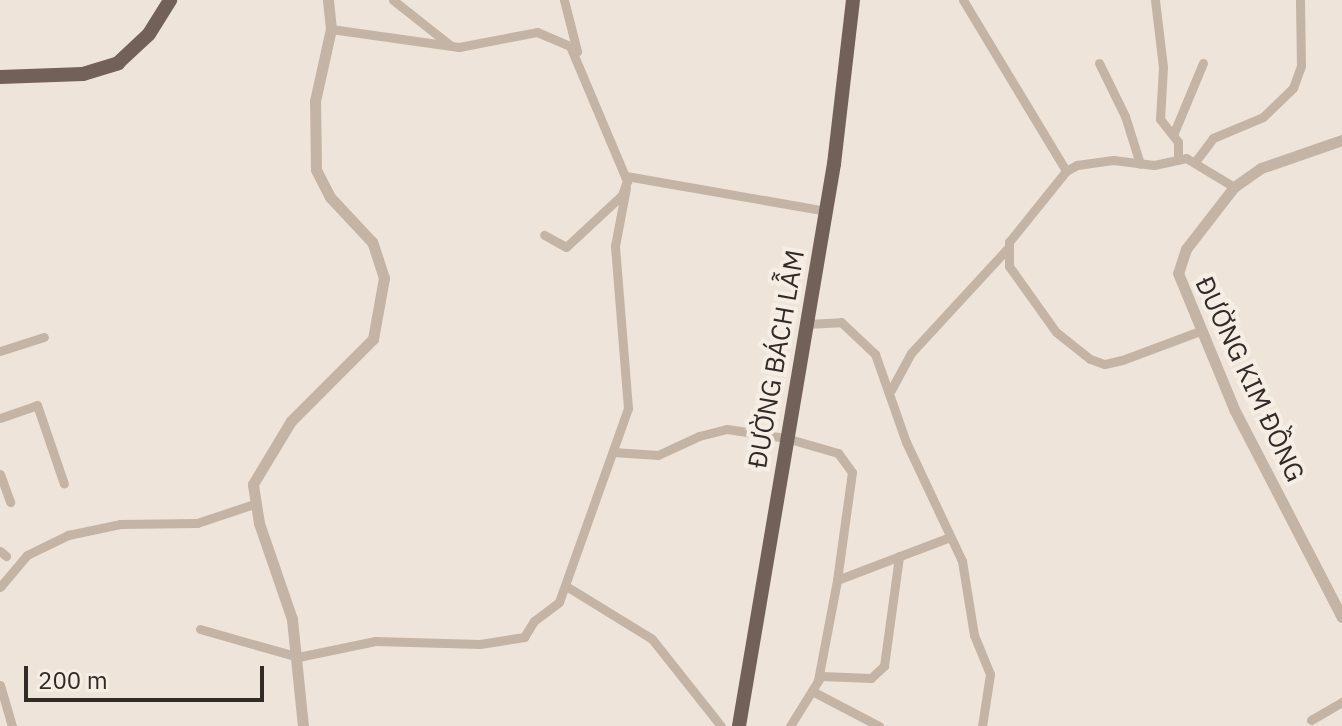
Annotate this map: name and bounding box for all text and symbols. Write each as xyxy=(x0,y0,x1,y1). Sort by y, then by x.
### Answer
street label: ĐƯỜNG BÁCH LẪM xyxy=(741,247,811,471)
street label: ĐƯỜNG KIM ĐỒNG xyxy=(1189,272,1311,486)
scale bar xyxy=(28,650,268,700)
text: 200 m xyxy=(38,664,108,696)

